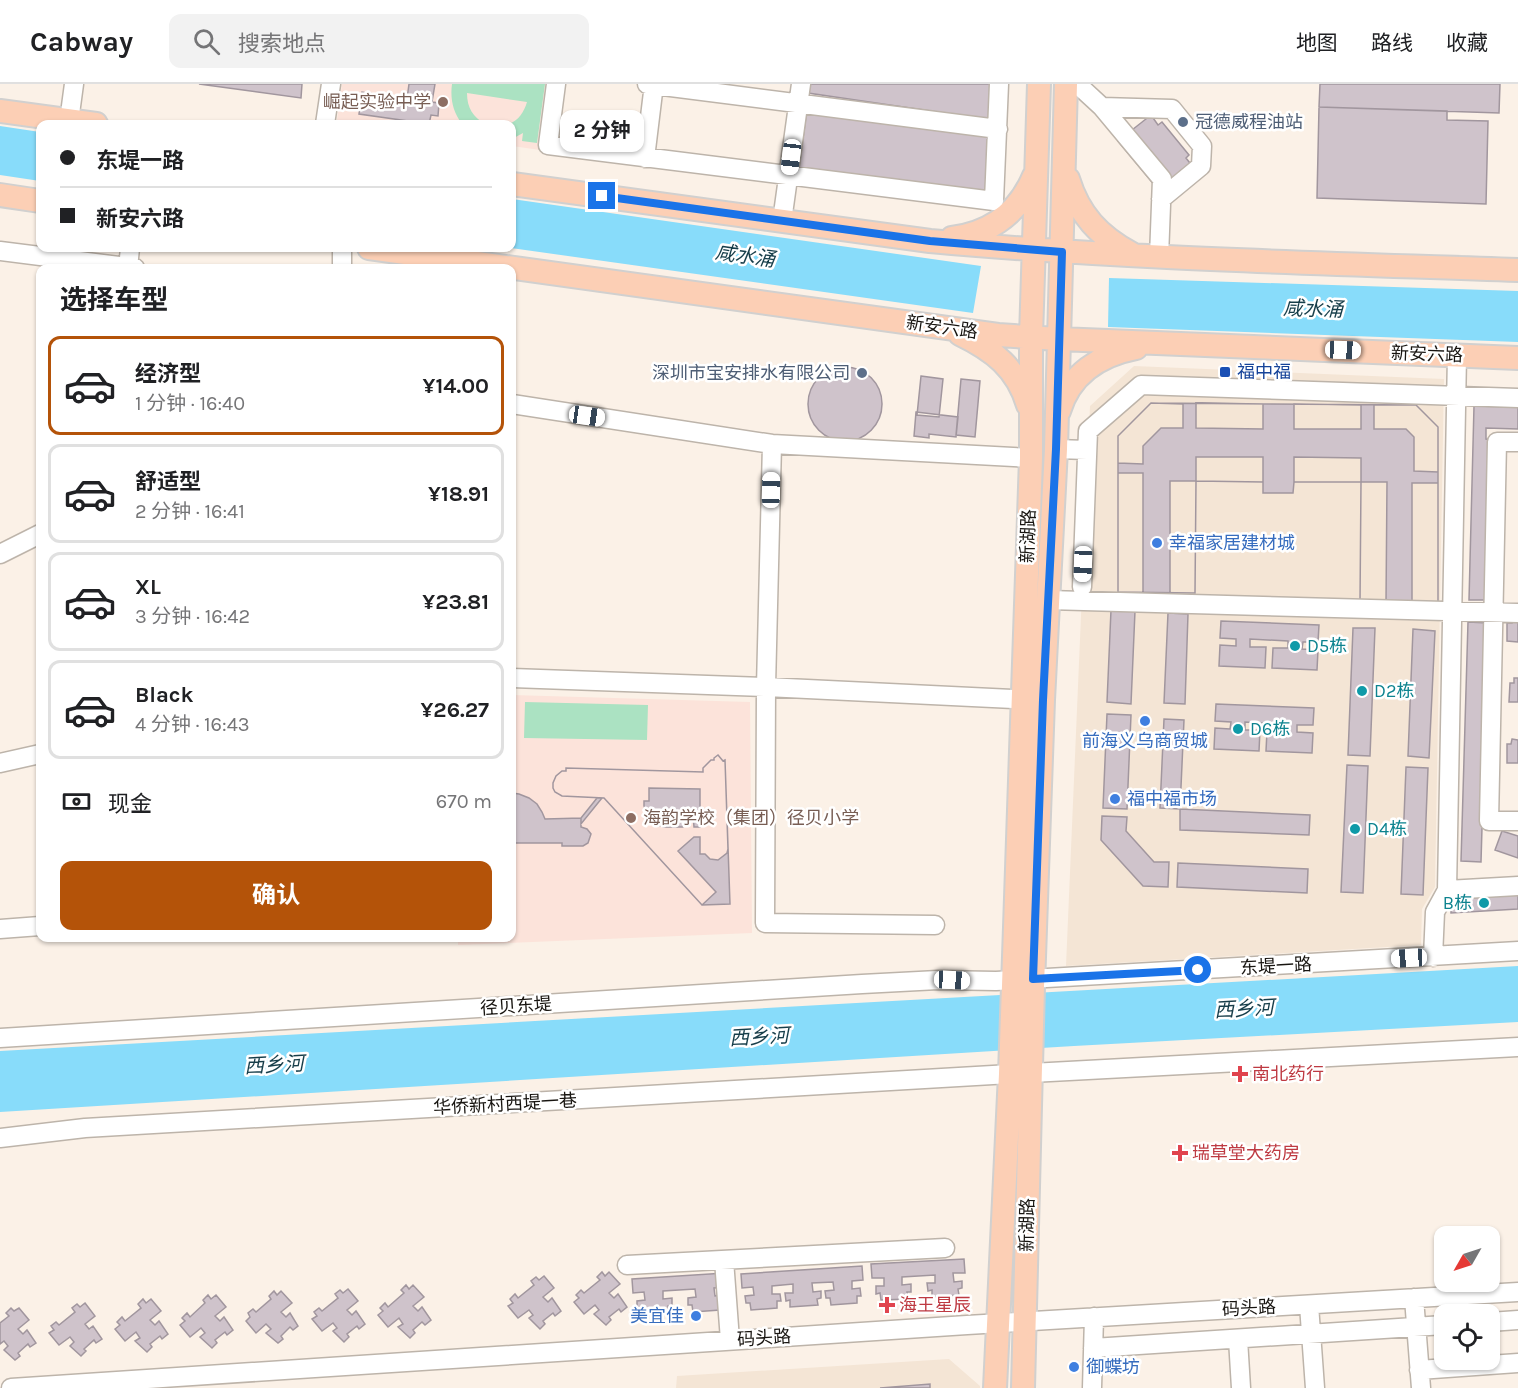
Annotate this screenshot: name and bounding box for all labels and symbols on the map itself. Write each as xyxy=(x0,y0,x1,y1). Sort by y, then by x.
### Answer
place label: 崛起实验中学 xyxy=(323,91,431,113)
marker: 崛起实验中学 xyxy=(436,95,450,109)
callout: 2 分钟 xyxy=(560,109,644,151)
place label: 冠德威程油站 xyxy=(1195,111,1303,133)
marker: 冠德威程油站 xyxy=(1176,115,1190,129)
car xyxy=(780,138,802,176)
route end xyxy=(588,182,615,209)
water label: 咸水涌 xyxy=(714,240,778,272)
water label: 咸水涌 xyxy=(1283,296,1345,322)
street label: 新安六路 xyxy=(905,311,979,343)
car xyxy=(1325,340,1361,360)
street label: 新安六路 xyxy=(1391,342,1463,366)
place label: 福中福 xyxy=(1237,361,1291,383)
place label: 深圳市宝安排水有限公司 xyxy=(652,362,850,384)
marker: 福中福 xyxy=(1218,365,1232,379)
marker: 深圳市宝安排水有限公司 xyxy=(855,366,869,380)
car xyxy=(568,405,606,427)
car xyxy=(762,472,780,508)
street label: 新湖路 xyxy=(1016,509,1040,563)
place label: 幸福家居建材城 xyxy=(1169,532,1295,554)
marker: 幸福家居建材城 xyxy=(1150,536,1164,550)
car xyxy=(1073,546,1093,582)
place label: D5栋 xyxy=(1307,635,1347,657)
marker: D5栋 xyxy=(1288,639,1302,653)
place label: D2栋 xyxy=(1374,680,1414,702)
marker: D2栋 xyxy=(1355,684,1369,698)
marker: 前海义乌商贸城 xyxy=(1138,714,1152,728)
place label: D6栋 xyxy=(1250,718,1290,740)
marker: D6栋 xyxy=(1231,722,1245,736)
place label: 前海义乌商贸城 xyxy=(1082,730,1208,752)
place label: 福中福市场 xyxy=(1127,788,1217,810)
marker: 福中福市场 xyxy=(1108,792,1122,806)
place label: 海韵学校（集团）径贝小学 xyxy=(643,807,859,829)
marker: 海韵学校（集团）径贝小学 xyxy=(624,811,638,825)
place label: D4栋 xyxy=(1367,818,1407,840)
marker: D4栋 xyxy=(1348,822,1362,836)
place label: B栋 xyxy=(1443,892,1472,914)
marker: B栋 xyxy=(1477,896,1491,910)
car xyxy=(1391,948,1427,968)
street label: 东堤一路 xyxy=(1239,953,1313,979)
route start xyxy=(1184,956,1211,983)
car xyxy=(934,970,970,990)
street label: 径贝东堤 xyxy=(479,993,553,1019)
water label: 西乡河 xyxy=(1213,996,1279,1022)
water label: 西乡河 xyxy=(728,1024,794,1050)
water label: 西乡河 xyxy=(243,1052,309,1078)
place label: 南北药行 xyxy=(1252,1063,1324,1085)
marker: 南北药行 xyxy=(1233,1067,1247,1081)
street label: 华侨新村西堤一巷 xyxy=(433,1089,577,1119)
place label: 瑞草堂大药房 xyxy=(1192,1142,1300,1164)
marker: 瑞草堂大药房 xyxy=(1173,1146,1187,1160)
street label: 新湖路 xyxy=(1016,1198,1038,1252)
north arrow xyxy=(1434,1226,1500,1292)
place label: 海王星辰 xyxy=(899,1294,971,1316)
street label: 码头路 xyxy=(1221,1296,1277,1320)
marker: 海王星辰 xyxy=(880,1298,894,1312)
place label: 美宜佳 xyxy=(630,1305,684,1327)
marker: 美宜佳 xyxy=(689,1309,703,1323)
street label: 码头路 xyxy=(736,1325,792,1351)
place label: 御蝶坊 xyxy=(1086,1356,1140,1378)
marker: 御蝶坊 xyxy=(1067,1360,1081,1374)

